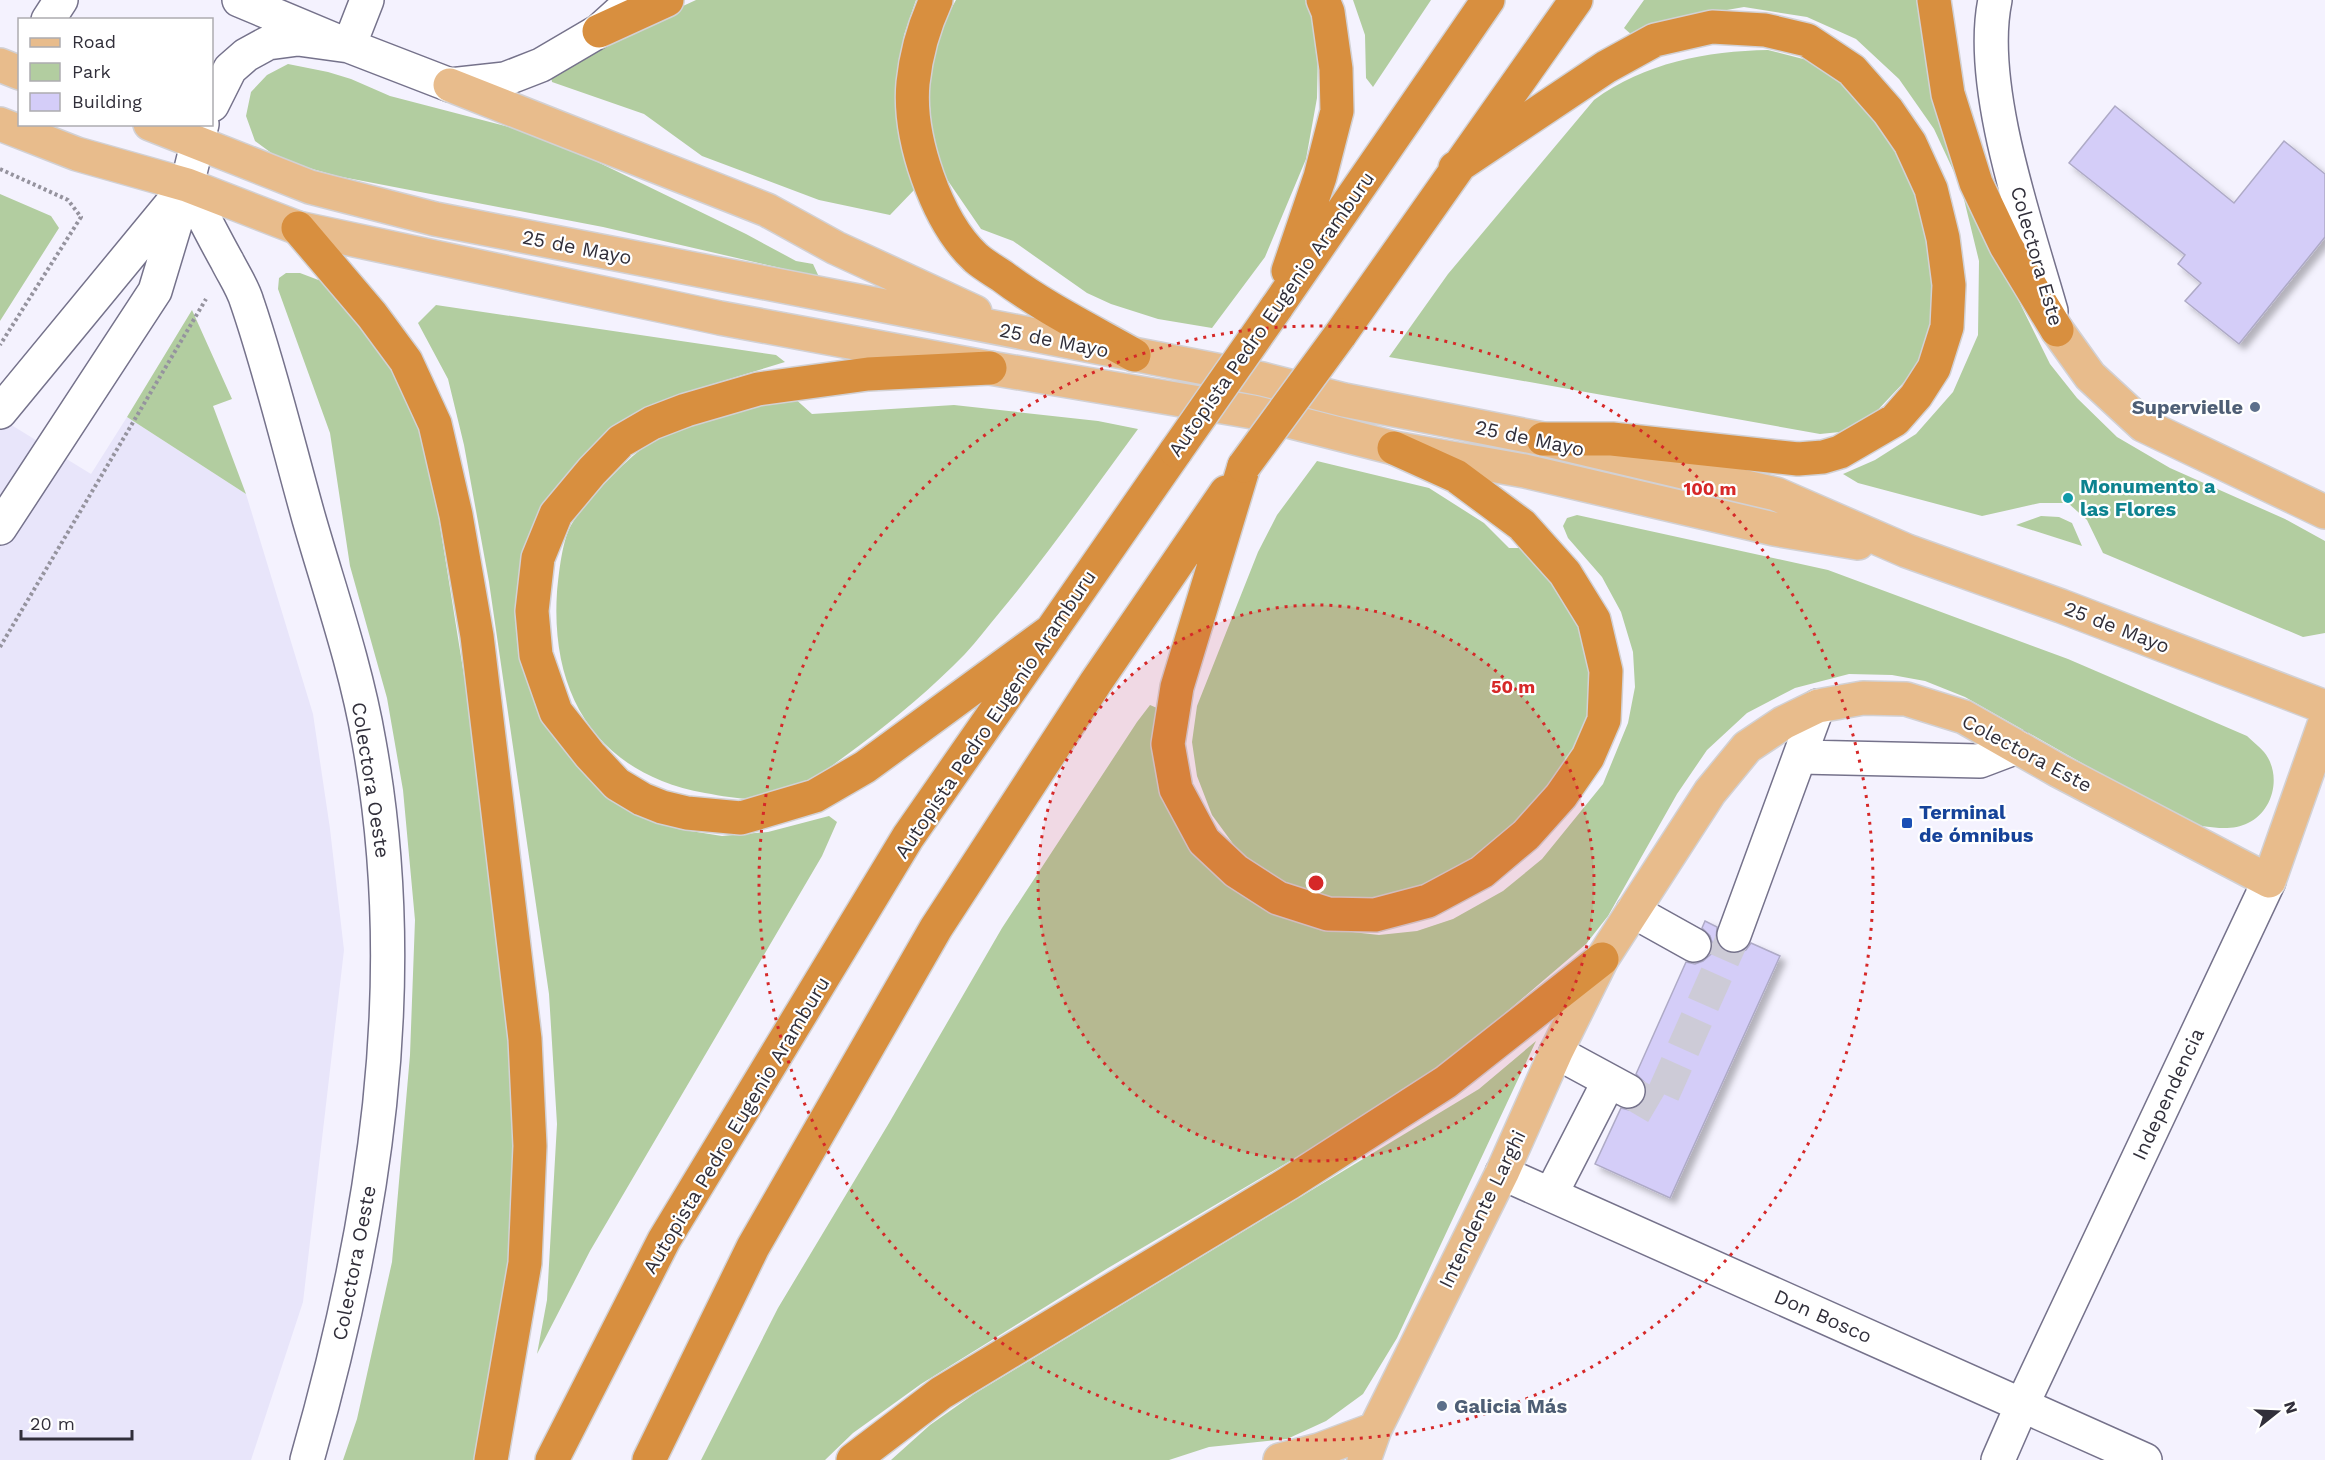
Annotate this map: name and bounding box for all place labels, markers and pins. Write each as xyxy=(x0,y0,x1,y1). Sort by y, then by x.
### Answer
place label: Supervielle xyxy=(2132,395,2243,419)
marker: Supervielle xyxy=(2248,400,2262,414)
place label: Monumento a las Flores xyxy=(2080,474,2216,521)
marker: Monumento a las Flores xyxy=(2061,491,2075,505)
place label: Terminal de ómnibus xyxy=(1919,800,2034,847)
marker: Terminal de ómnibus xyxy=(1900,816,1914,830)
centre of rings xyxy=(1306,873,1326,893)
place label: Galicia Más xyxy=(1454,1394,1567,1418)
marker: Galicia Más xyxy=(1435,1399,1449,1413)

